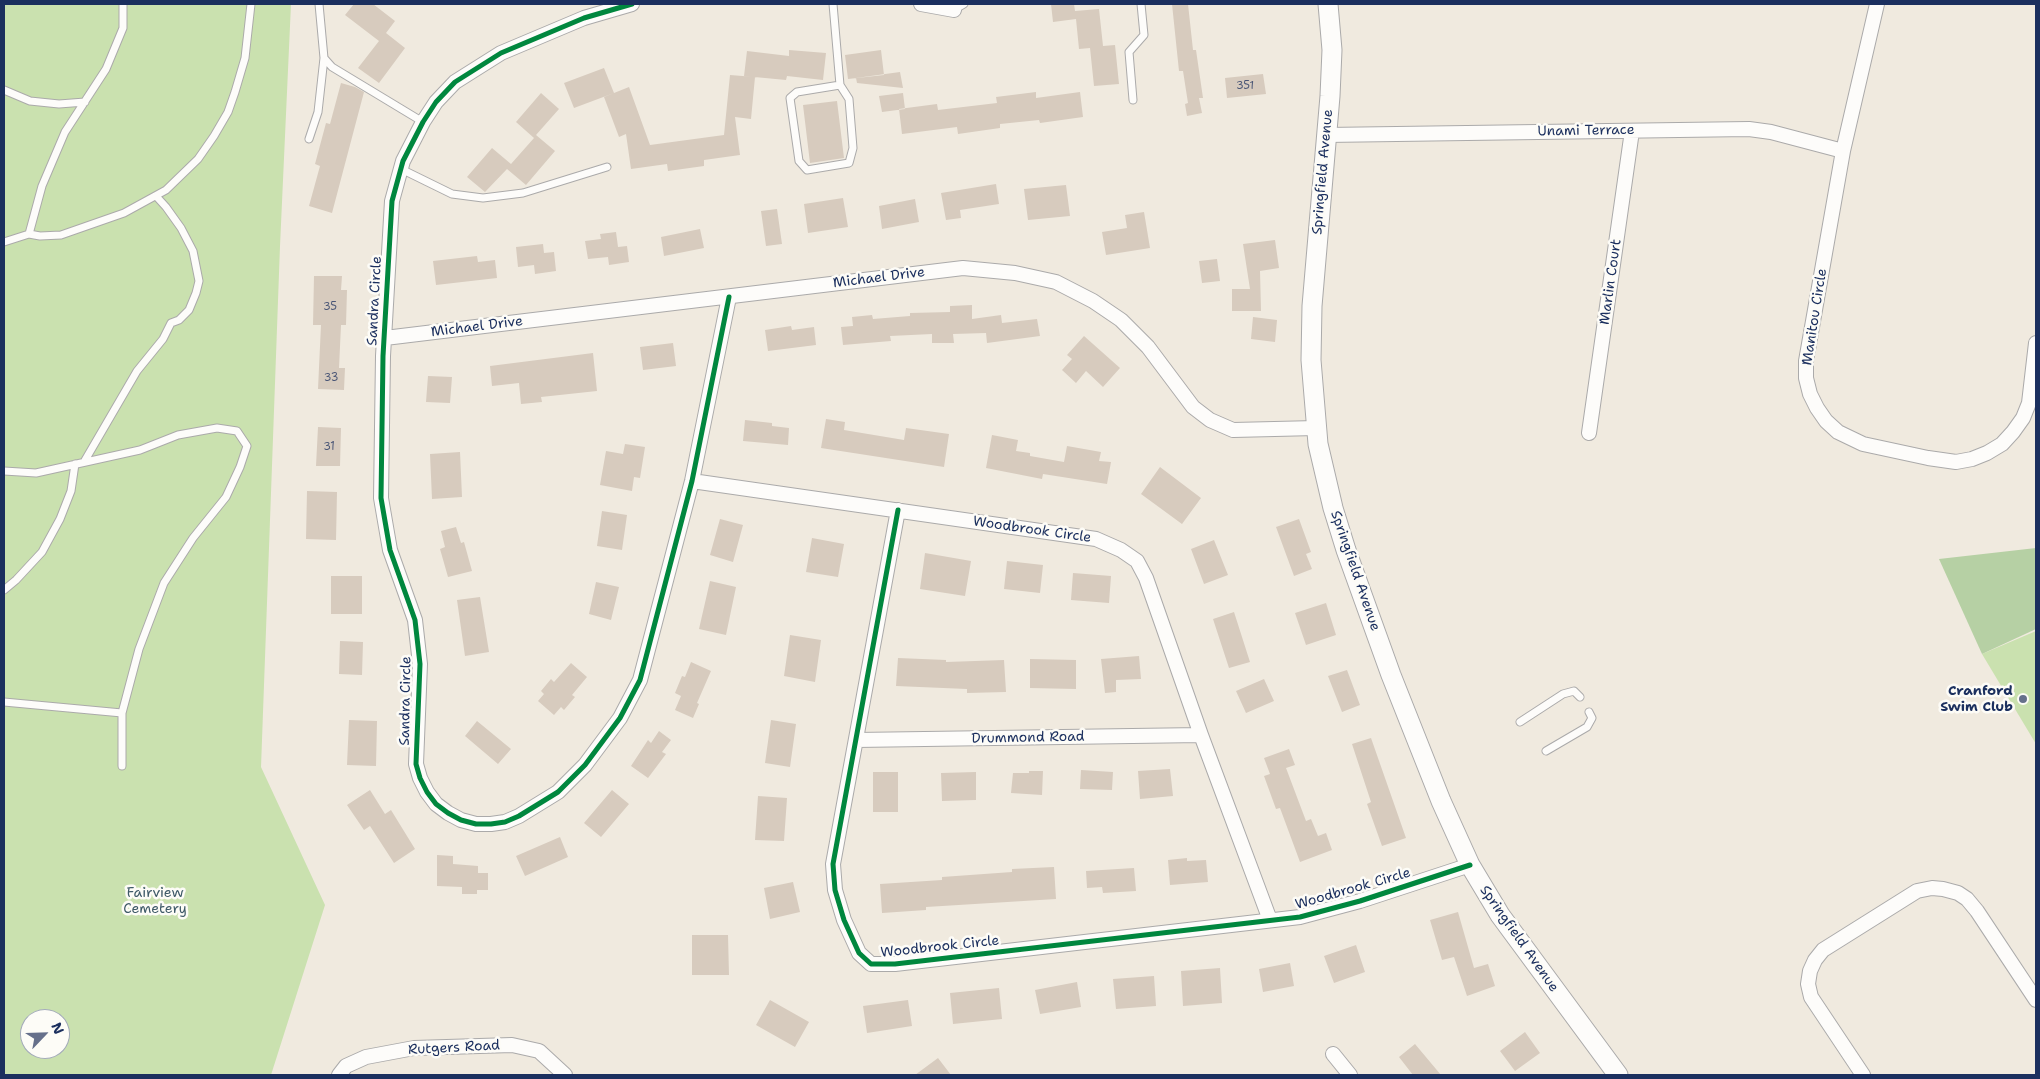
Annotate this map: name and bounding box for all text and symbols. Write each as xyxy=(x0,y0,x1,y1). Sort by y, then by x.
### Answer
house number: 351 xyxy=(1236,79,1254,93)
street label: Springfield Avenue xyxy=(1309,108,1337,236)
street label: Unami Terrace xyxy=(1537,122,1635,140)
street label: Marlin Court xyxy=(1597,238,1625,326)
street label: Sandra Circle xyxy=(364,256,386,346)
street label: Michael Drive xyxy=(832,264,926,292)
street label: Manitou Circle xyxy=(1799,267,1831,367)
house number: 35 xyxy=(323,300,337,314)
street label: Michael Drive xyxy=(430,313,524,341)
house number: 33 xyxy=(324,371,338,385)
house number: 31 xyxy=(323,440,335,454)
street label: Springfield Avenue xyxy=(1327,509,1383,633)
street label: Woodbrook Circle xyxy=(972,513,1092,547)
street label: Sandra Circle xyxy=(397,656,415,746)
place label: Cranford Swim Club xyxy=(1940,683,2013,716)
marker: Cranford Swim Club xyxy=(2017,693,2029,705)
street label: Drummond Road xyxy=(971,729,1085,747)
street label: Woodbrook Circle xyxy=(1293,864,1413,914)
street label: Springfield Avenue xyxy=(1476,883,1562,995)
park label: Fairview Cemetery xyxy=(123,885,187,918)
street label: Woodbrook Circle xyxy=(880,932,1000,962)
north arrow xyxy=(20,1009,70,1059)
text: N xyxy=(47,1020,68,1037)
street label: Rutgers Road xyxy=(408,1037,500,1059)

